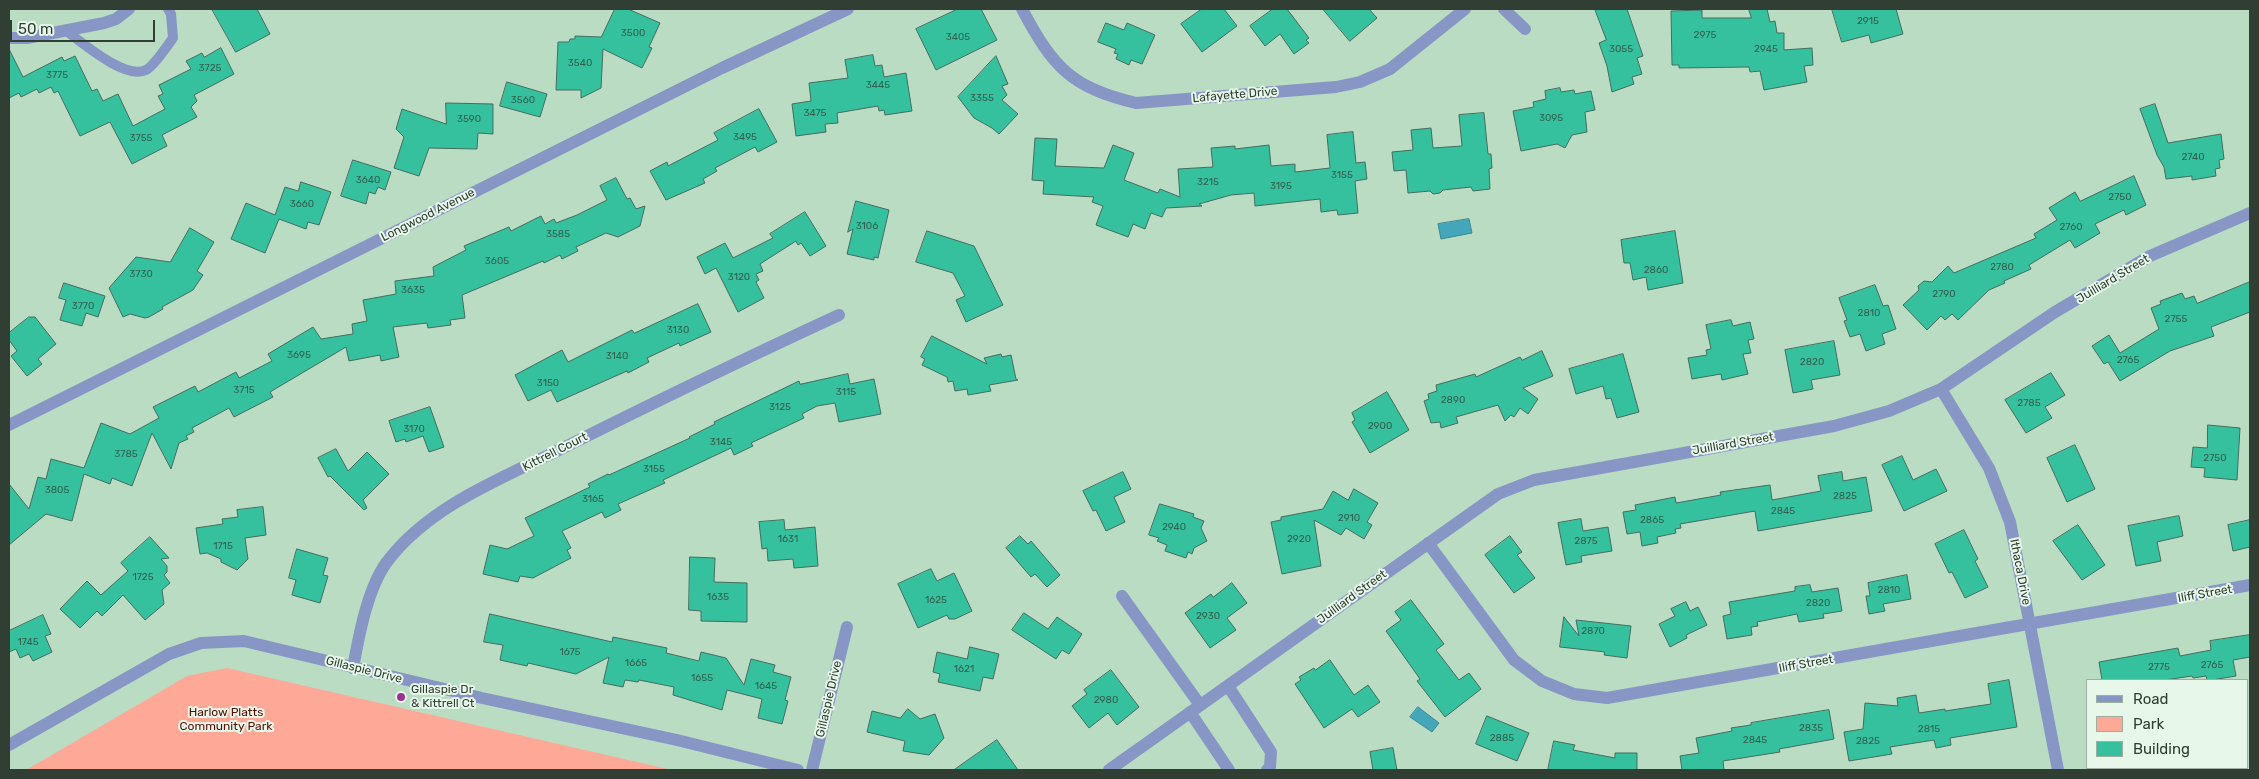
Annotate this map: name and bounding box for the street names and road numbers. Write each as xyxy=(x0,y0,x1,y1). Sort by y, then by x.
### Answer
street label: Lafayette Drive xyxy=(1192,84,1278,106)
street label: Longwood Avenue xyxy=(379,185,477,245)
street label: Juilliard Street xyxy=(2074,252,2152,306)
street label: Kittrell Court xyxy=(520,430,590,474)
street label: Juilliard Street xyxy=(1691,430,1775,458)
street label: Ithaca Drive xyxy=(2007,538,2033,606)
street label: Juilliard Street xyxy=(1314,567,1390,627)
street label: Iliff Street xyxy=(2177,582,2233,606)
street label: Iliff Street xyxy=(1778,652,1834,676)
street label: Gillaspie Drive xyxy=(324,654,404,686)
street label: Gillaspie Drive xyxy=(813,659,845,739)

